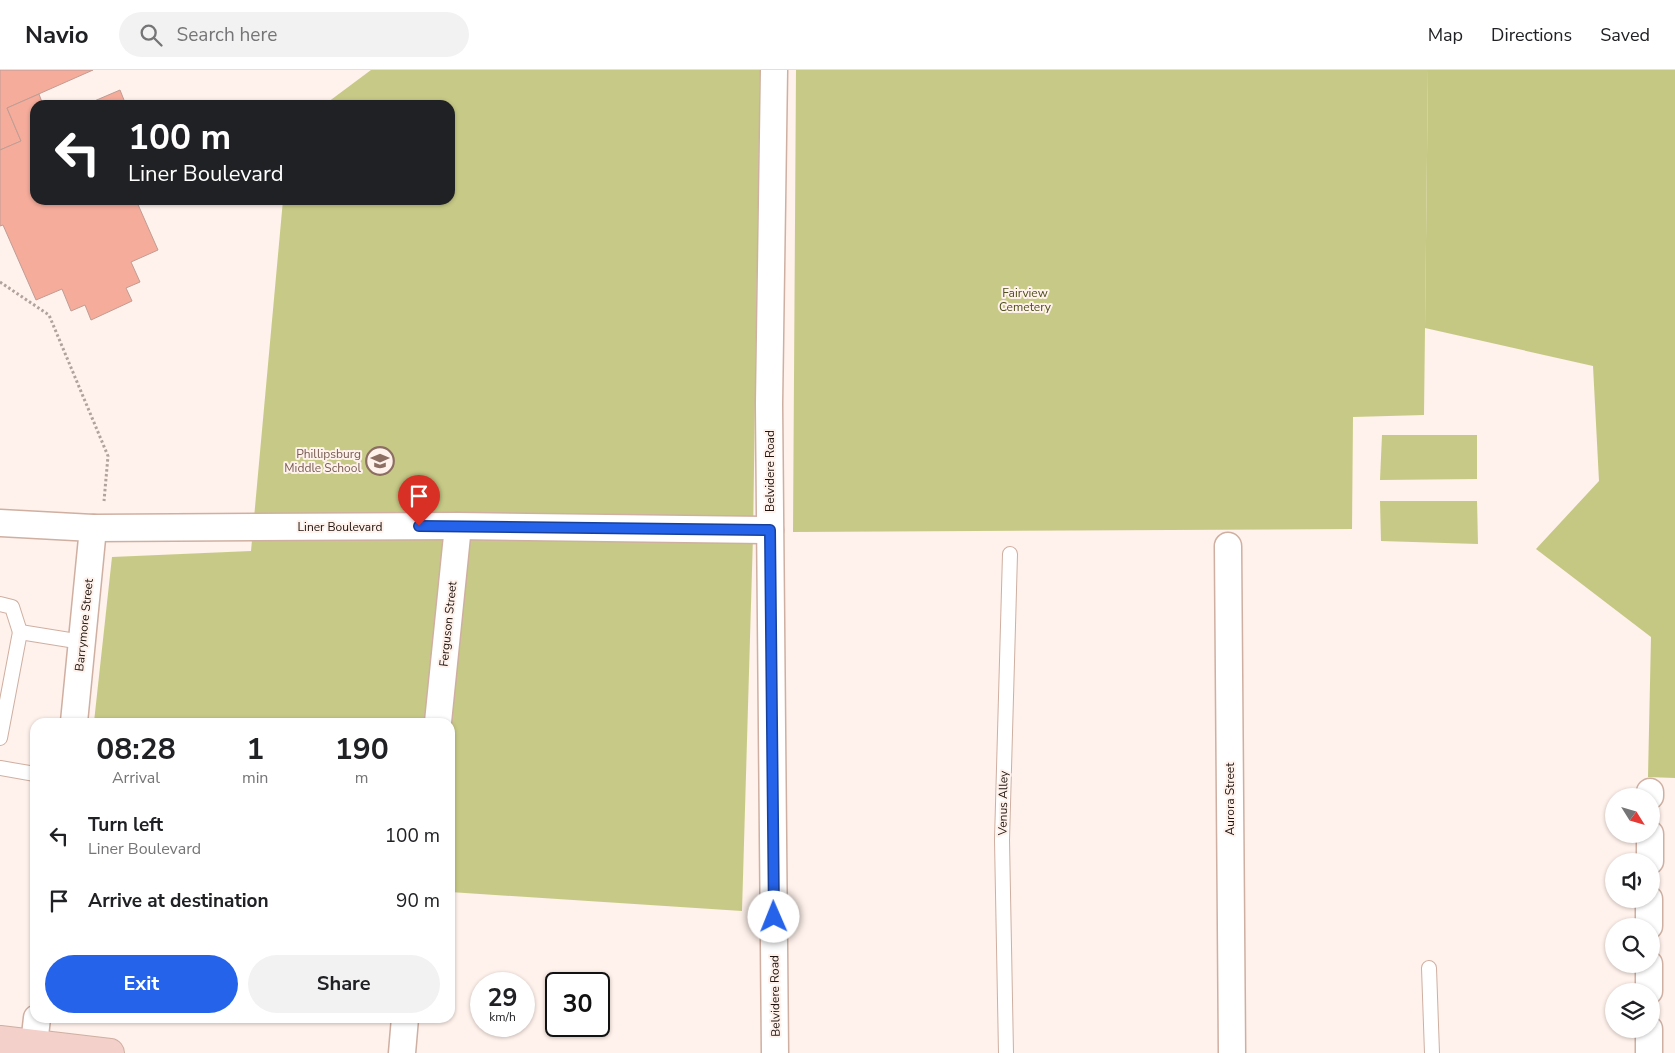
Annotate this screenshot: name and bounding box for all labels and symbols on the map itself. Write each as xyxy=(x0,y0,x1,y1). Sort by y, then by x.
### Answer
park label: Fairview Cemetery xyxy=(999,285,1052,315)
street label: Belvidere Road xyxy=(762,430,778,512)
place label: Phillipsburg Middle School xyxy=(284,446,361,476)
school or university icon: Phillipsburg Middle School xyxy=(365,446,395,476)
pin xyxy=(398,475,440,526)
street label: Liner Boulevard xyxy=(298,519,382,535)
street label: Barrymore Street xyxy=(71,577,97,672)
street label: Ferguson Street xyxy=(436,580,461,668)
street label: Aurora Street xyxy=(1222,762,1238,835)
street label: Venus Alley xyxy=(994,770,1012,836)
north arrow xyxy=(1605,788,1660,842)
position arrow xyxy=(747,890,799,942)
street label: Belvidere Road xyxy=(766,955,784,1037)
speed limit sign: 30 xyxy=(545,972,610,1037)

